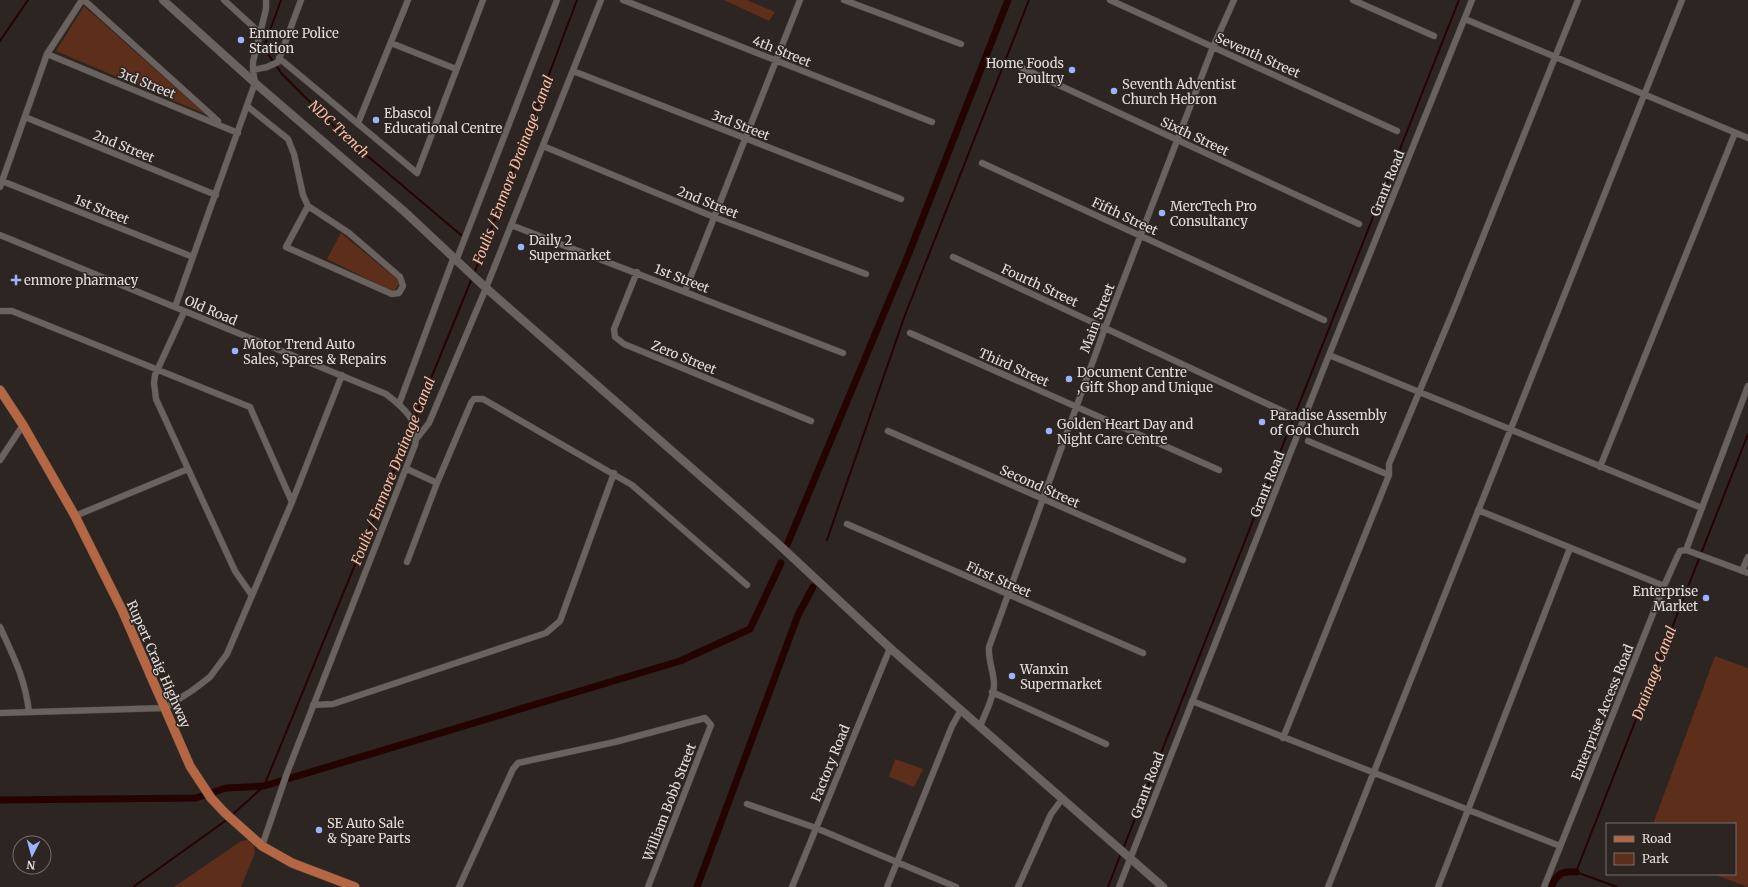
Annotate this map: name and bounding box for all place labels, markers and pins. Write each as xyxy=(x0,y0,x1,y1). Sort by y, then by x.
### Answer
place label: Enmore Police Station xyxy=(249,25,339,57)
marker: Enmore Police Station xyxy=(236,35,246,45)
place label: Home Foods Poultry xyxy=(986,55,1064,87)
marker: Home Foods Poultry xyxy=(1067,65,1077,75)
place label: Seventh Adventist Church Hebron xyxy=(1122,76,1236,108)
marker: Seventh Adventist Church Hebron xyxy=(1109,86,1119,96)
place label: Ebascol Educational Centre xyxy=(384,105,503,137)
marker: Ebascol Educational Centre xyxy=(371,115,381,125)
place label: MercTech Pro Consultancy xyxy=(1170,198,1257,230)
marker: MercTech Pro Consultancy xyxy=(1157,208,1167,218)
place label: Daily 2 Supermarket xyxy=(529,232,611,264)
marker: Daily 2 Supermarket xyxy=(516,242,526,252)
place label: enmore pharmacy xyxy=(24,272,139,289)
marker: enmore pharmacy xyxy=(11,275,21,285)
place label: Motor Trend Auto Sales, Spares & Repairs xyxy=(243,336,386,368)
marker: Motor Trend Auto Sales, Spares & Repairs xyxy=(230,346,240,356)
place label: Document Centre ,Gift Shop and Unique xyxy=(1077,364,1213,396)
marker: Document Centre ,Gift Shop and Unique xyxy=(1064,374,1074,384)
place label: Paradise Assembly of God Church xyxy=(1270,407,1387,439)
place label: Golden Heart Day and Night Care Centre xyxy=(1057,416,1193,448)
marker: Paradise Assembly of God Church xyxy=(1257,417,1267,427)
marker: Golden Heart Day and Night Care Centre xyxy=(1044,426,1054,436)
place label: Enterprise Market xyxy=(1633,583,1698,615)
marker: Enterprise Market xyxy=(1701,593,1711,603)
place label: Wanxin Supermarket xyxy=(1019,661,1102,693)
marker: Wanxin Supermarket xyxy=(1007,671,1017,681)
place label: SE Auto Sale & Spare Parts xyxy=(327,815,411,847)
marker: SE Auto Sale & Spare Parts xyxy=(314,825,324,835)

